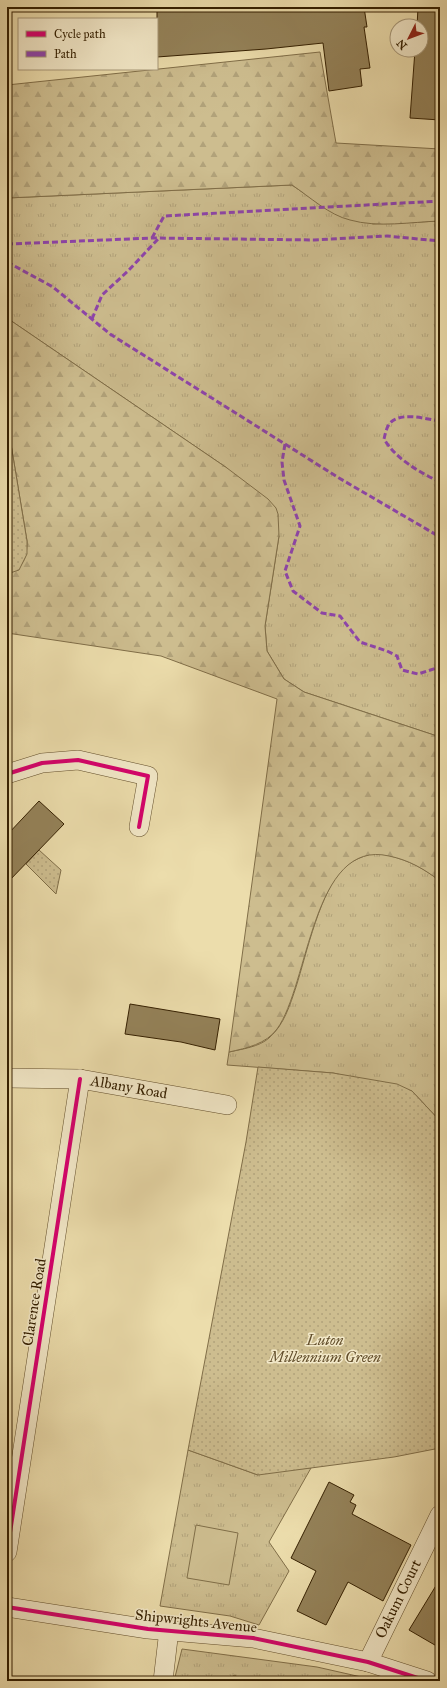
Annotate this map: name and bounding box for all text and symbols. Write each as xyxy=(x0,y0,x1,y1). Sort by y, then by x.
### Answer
legend xyxy=(18,18,158,70)
north arrow xyxy=(389,18,429,58)
text: Cycle path xyxy=(54,27,106,41)
text: N xyxy=(394,36,410,52)
text: Path xyxy=(54,47,77,61)
street label: Albany Road xyxy=(88,1071,169,1103)
street label: Clarence Road xyxy=(18,1257,50,1347)
park label: Luton Millennium Green xyxy=(267,1331,381,1366)
street label: Oakum Court xyxy=(371,1556,425,1641)
street label: Shipwrights Avenue xyxy=(134,1606,258,1636)

